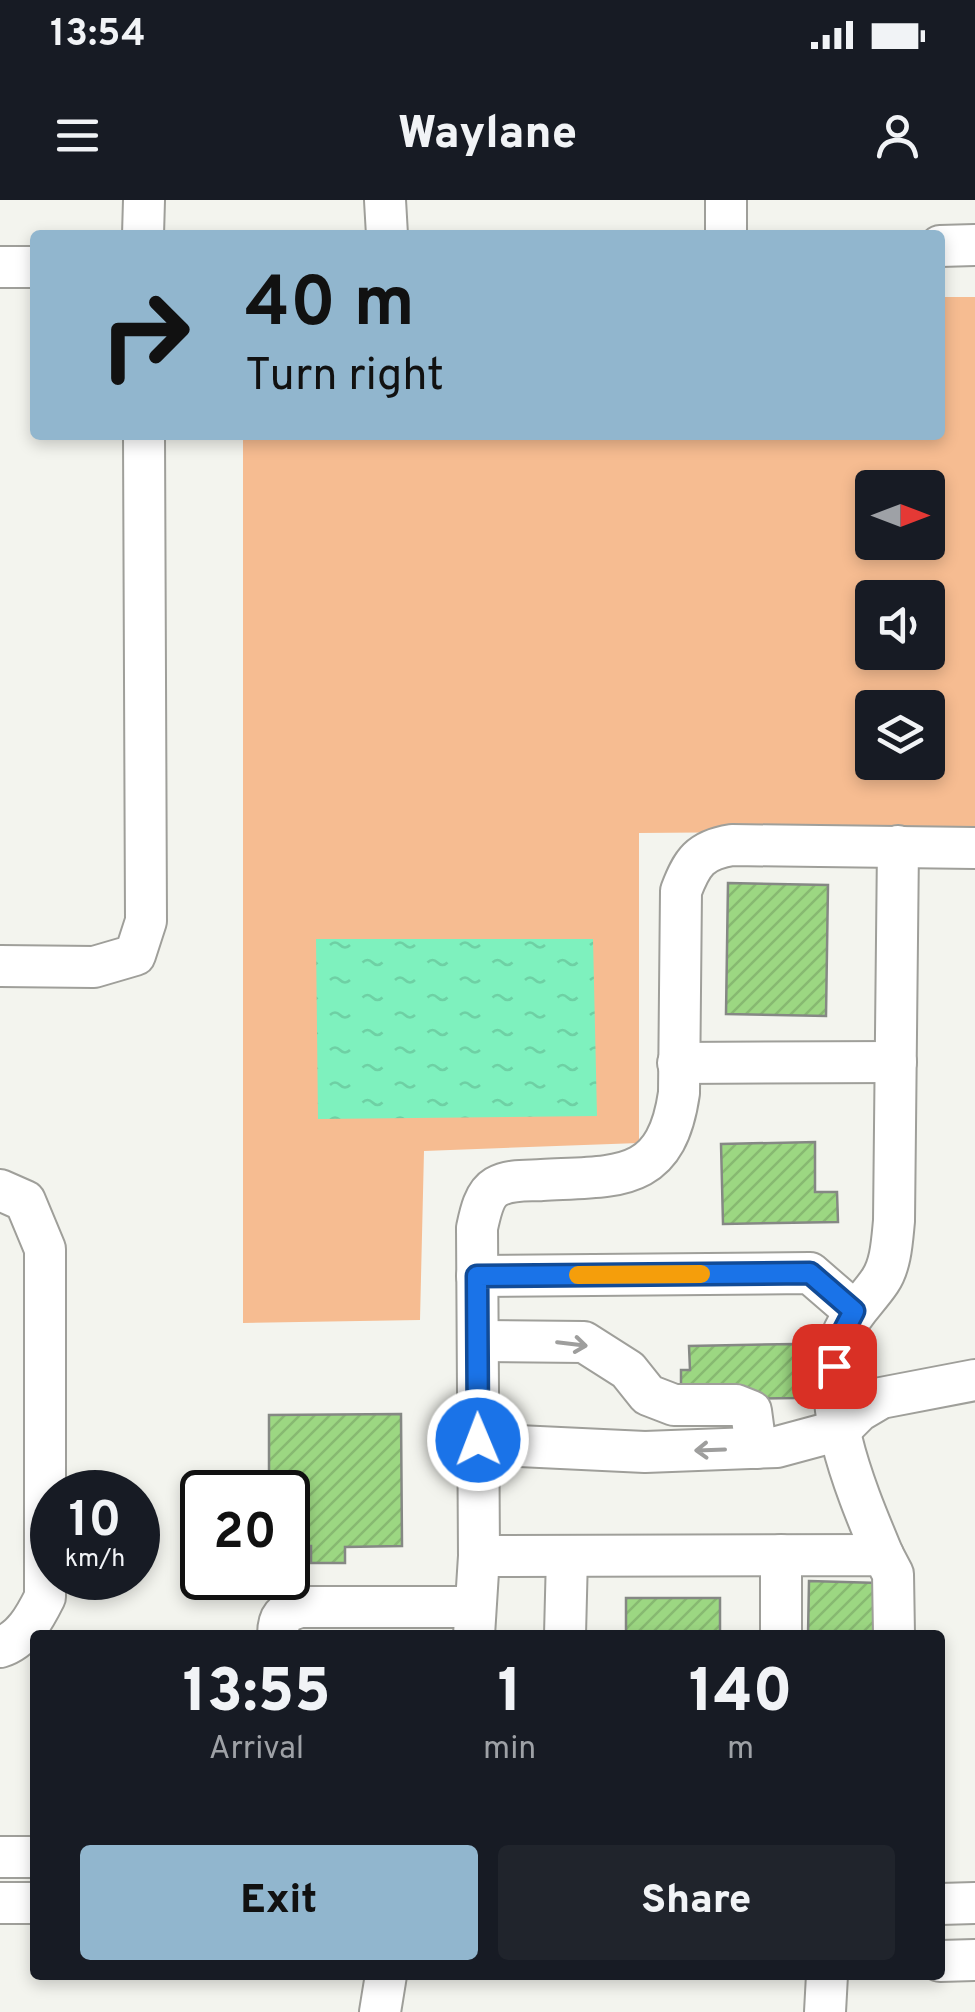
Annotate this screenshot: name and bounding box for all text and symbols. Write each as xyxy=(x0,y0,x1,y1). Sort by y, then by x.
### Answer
text: 13:54 xyxy=(50,11,146,60)
text: Waylane xyxy=(398,107,577,164)
icon: menu xyxy=(50,108,105,163)
icon: person xyxy=(870,108,925,163)
text: 40 m xyxy=(245,262,415,351)
icon: right xyxy=(80,270,210,400)
text: Turn right xyxy=(245,349,444,406)
north arrow xyxy=(855,470,945,560)
map controls xyxy=(855,470,945,780)
button: sound xyxy=(855,580,945,670)
button: layers xyxy=(855,690,945,780)
pin xyxy=(792,1324,877,1409)
one-way arrow xyxy=(555,1335,588,1354)
icon: arrive xyxy=(807,1339,862,1394)
position arrow xyxy=(426,1388,530,1492)
one-way arrow xyxy=(694,1440,726,1459)
speed limit sign: 20 xyxy=(180,1470,310,1600)
text: 10 xyxy=(69,1491,121,1554)
text: km/h xyxy=(65,1544,125,1576)
text: 13:55 xyxy=(182,1657,331,1733)
text: 1 xyxy=(497,1657,522,1733)
text: 140 xyxy=(689,1657,793,1733)
text: Arrival xyxy=(209,1730,304,1770)
text: min xyxy=(483,1730,536,1770)
text: m xyxy=(727,1730,754,1770)
button: Exit xyxy=(80,1845,478,1960)
button: Share xyxy=(498,1845,895,1960)

